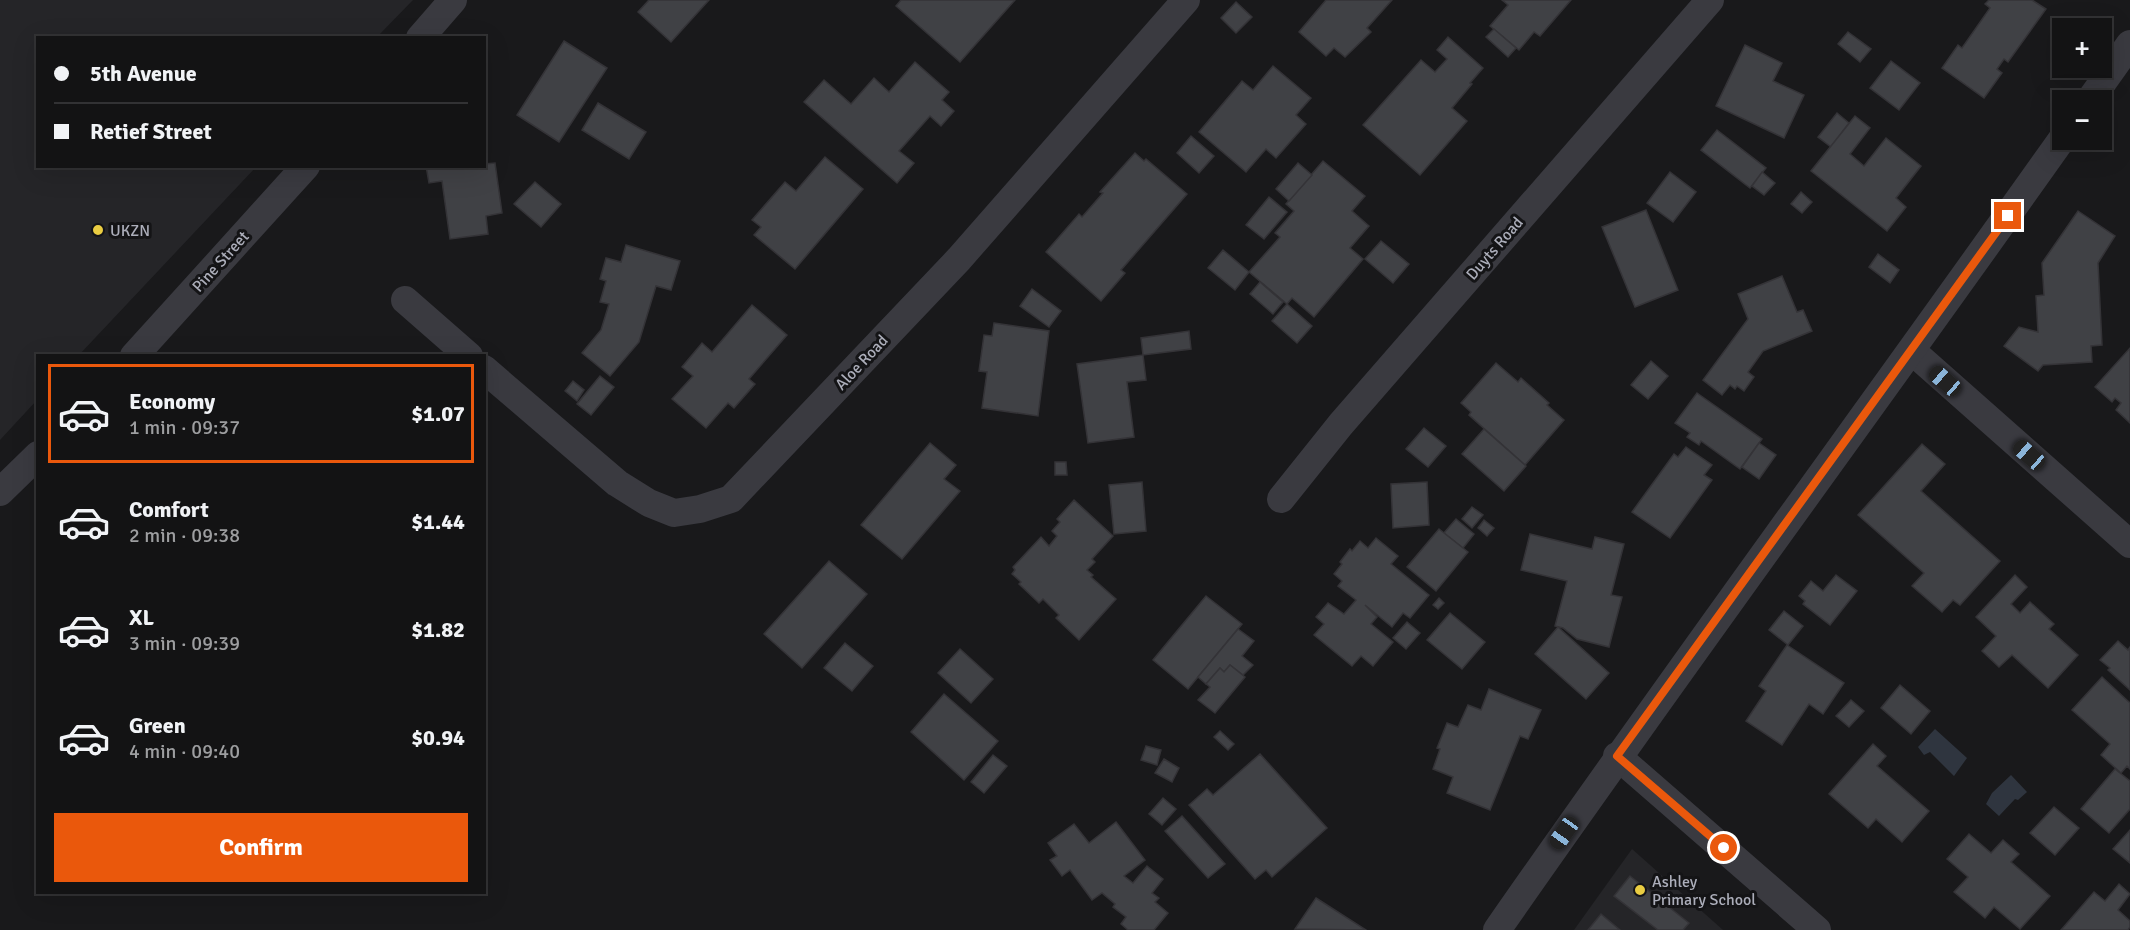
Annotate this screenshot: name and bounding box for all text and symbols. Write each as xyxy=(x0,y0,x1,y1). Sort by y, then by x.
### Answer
map controls xyxy=(2052,18,2112,150)
button: + xyxy=(2052,18,2112,78)
text: 5th Avenue xyxy=(90,60,197,87)
button: − xyxy=(2052,90,2112,150)
text: Retief Street xyxy=(90,118,212,145)
route end xyxy=(1994,202,2021,229)
street label: Duyts Road xyxy=(1462,213,1528,284)
place label: UKZN xyxy=(110,221,150,241)
marker: UKZN xyxy=(91,223,105,237)
street label: Pine Street xyxy=(188,227,254,296)
street label: Aloe Road xyxy=(831,331,892,394)
car xyxy=(1926,362,1964,400)
icon: car xyxy=(57,387,111,441)
text: Economy xyxy=(129,388,215,415)
text: $1.07 xyxy=(411,400,465,427)
text: 1 min · 09:37 xyxy=(129,415,240,440)
car xyxy=(2010,436,2048,474)
icon: car xyxy=(57,495,111,549)
text: Comfort xyxy=(129,496,209,523)
text: $1.44 xyxy=(411,508,465,535)
text: 2 min · 09:38 xyxy=(129,523,240,548)
icon: car xyxy=(57,603,111,657)
text: XL xyxy=(129,604,154,631)
text: $1.82 xyxy=(411,616,465,643)
text: 3 min · 09:39 xyxy=(129,631,240,656)
icon: car xyxy=(57,711,111,765)
text: Green xyxy=(129,712,186,739)
text: $0.94 xyxy=(411,724,465,751)
text: 4 min · 09:40 xyxy=(129,739,240,764)
button: Confirm xyxy=(54,813,468,882)
car xyxy=(1546,813,1582,853)
route start xyxy=(1710,834,1737,861)
place label: Ashley Primary School xyxy=(1652,872,1756,910)
marker: Ashley Primary School xyxy=(1633,883,1647,897)

